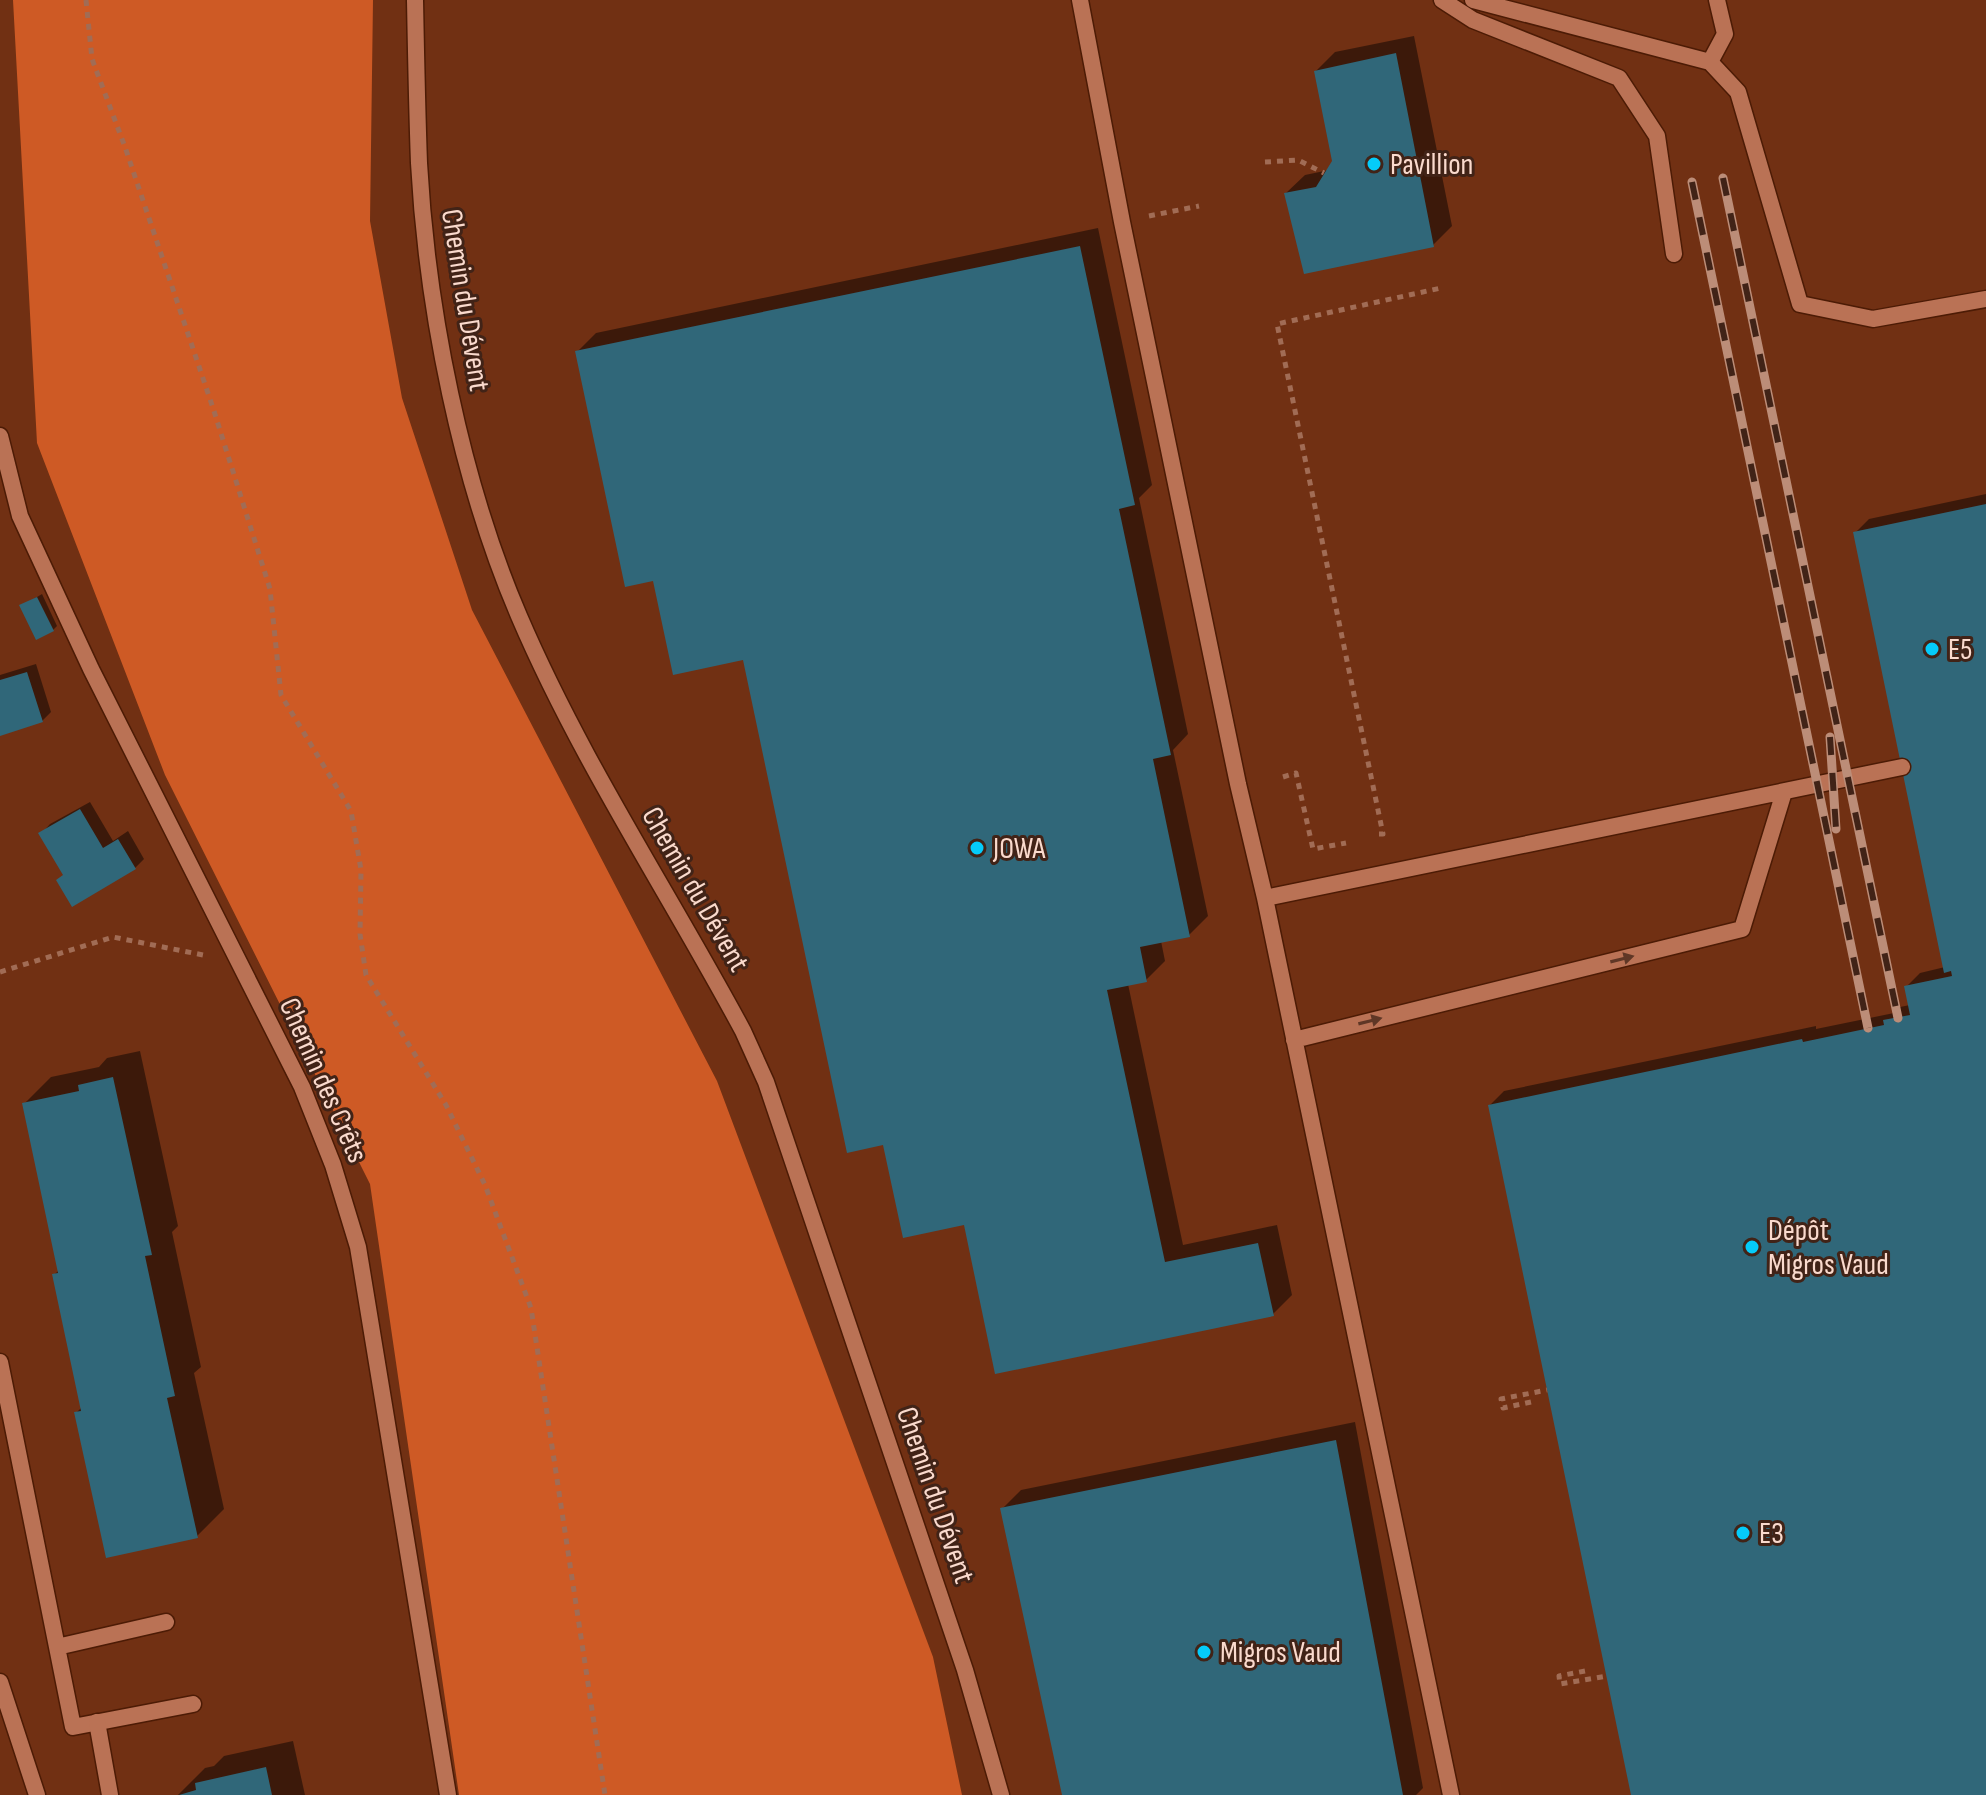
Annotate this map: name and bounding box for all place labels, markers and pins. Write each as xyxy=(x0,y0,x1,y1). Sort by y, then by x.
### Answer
place label: Pavillion xyxy=(1390,147,1473,183)
marker: Pavillion xyxy=(1365,155,1383,173)
place label: E5 xyxy=(1948,632,1972,668)
marker: E5 xyxy=(1923,640,1941,658)
place label: JOWA xyxy=(992,831,1046,867)
marker: JOWA xyxy=(968,839,986,857)
place label: Dépôt Migros Vaud xyxy=(1768,1213,1889,1283)
marker: Dépôt Migros Vaud xyxy=(1743,1238,1761,1256)
place label: E3 xyxy=(1759,1516,1784,1552)
marker: E3 xyxy=(1734,1524,1752,1542)
place label: Migros Vaud xyxy=(1220,1635,1341,1671)
marker: Migros Vaud xyxy=(1195,1643,1213,1661)

